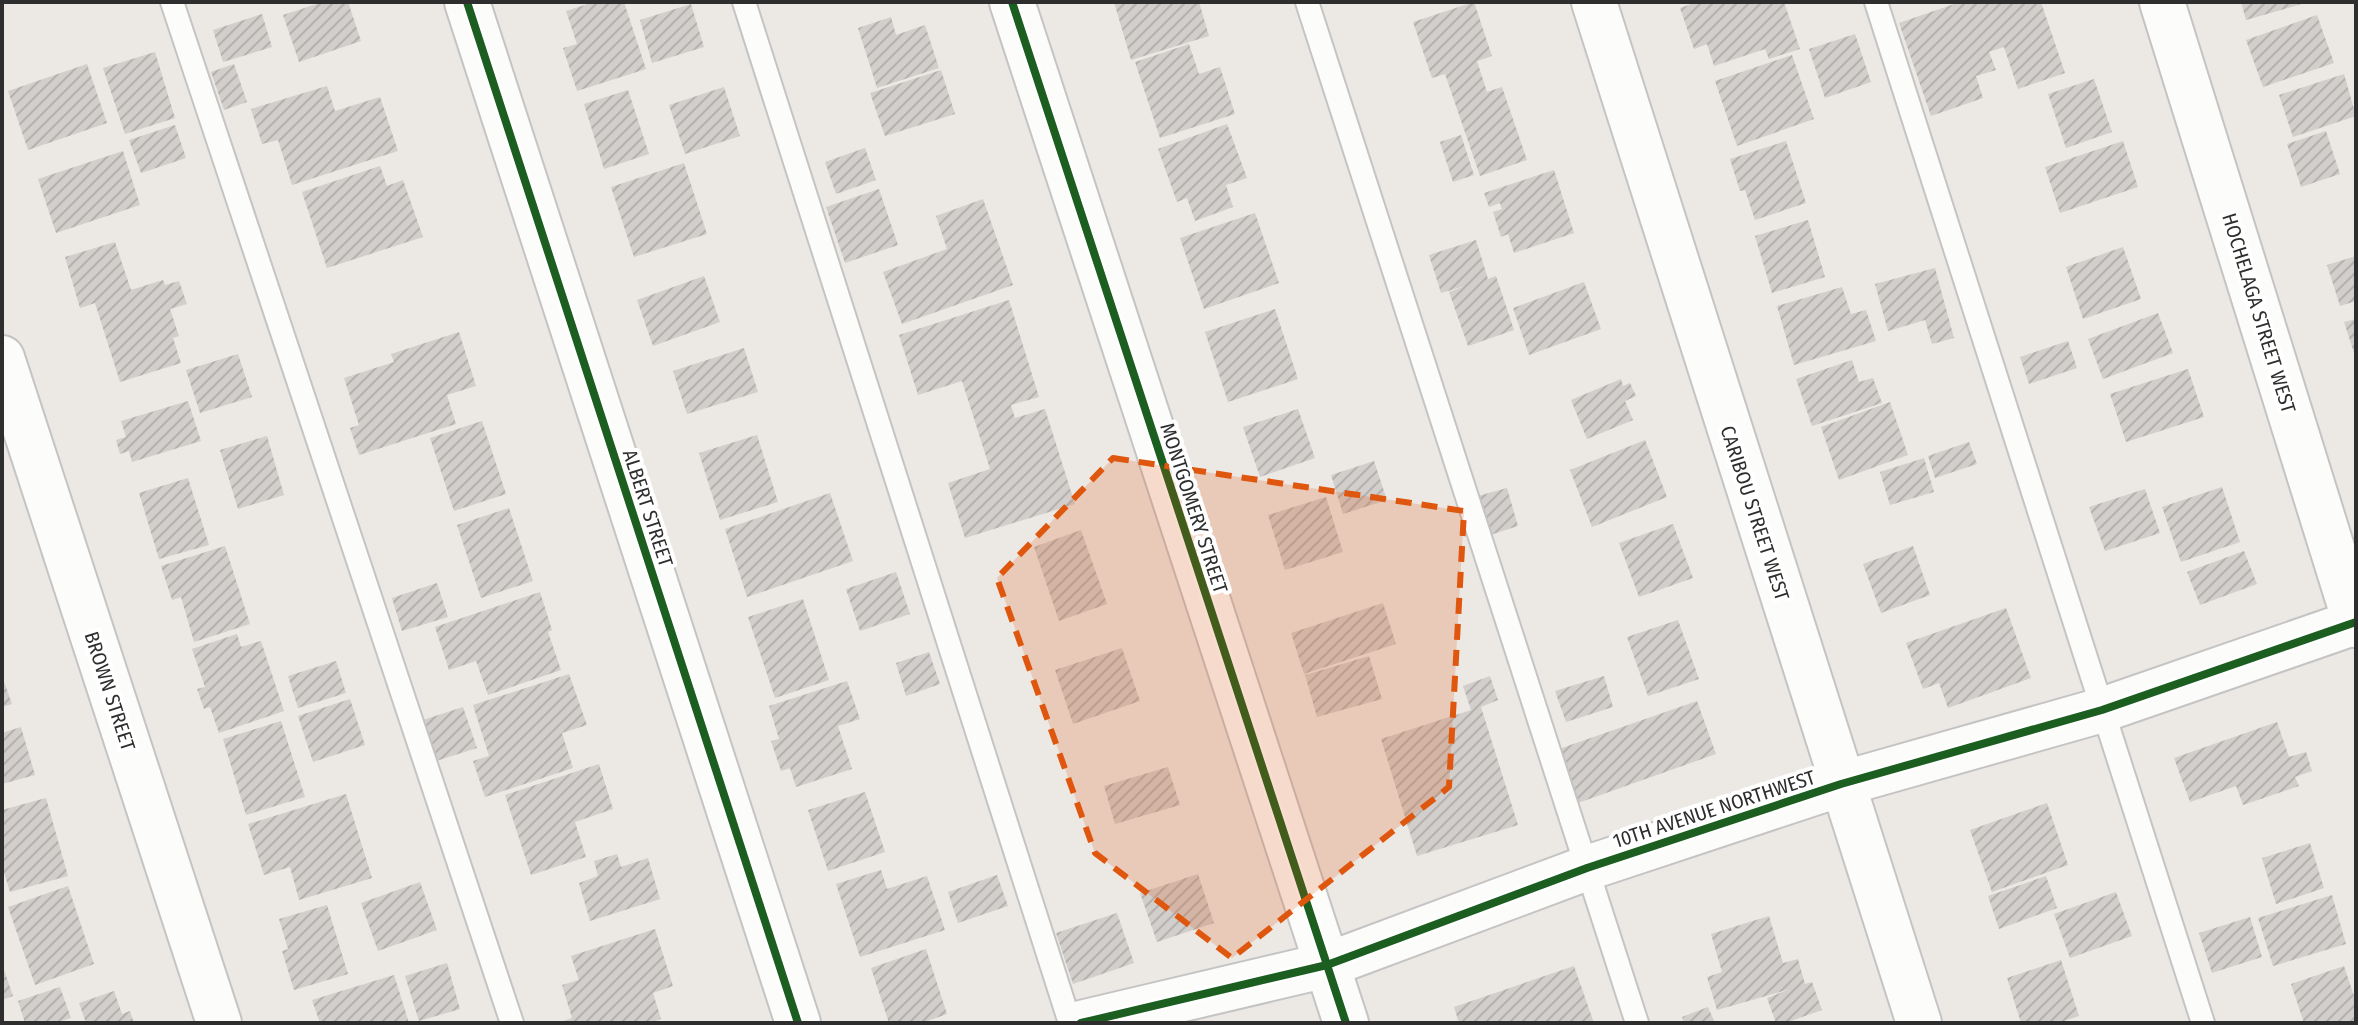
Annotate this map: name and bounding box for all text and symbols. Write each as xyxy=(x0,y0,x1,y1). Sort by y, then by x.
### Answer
street label: HOCHELAGA STREET WEST xyxy=(2217,210,2301,416)
street label: MONTGOMERY STREET xyxy=(1155,420,1233,597)
street label: CARIBOU STREET WEST xyxy=(1715,423,1795,604)
street label: ALBERT STREET xyxy=(618,446,678,570)
street label: BROWN STREET xyxy=(79,628,141,754)
street label: 10TH AVENUE NORTHWEST xyxy=(1610,765,1819,853)

